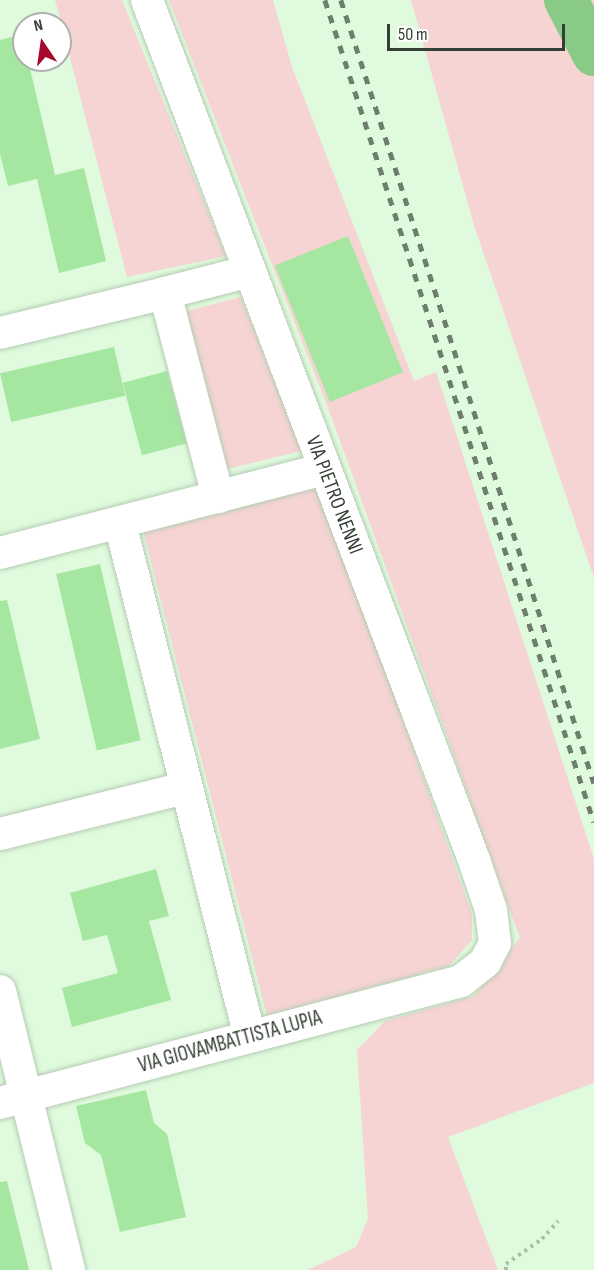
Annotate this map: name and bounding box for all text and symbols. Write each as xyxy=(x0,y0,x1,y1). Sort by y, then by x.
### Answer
north arrow xyxy=(12,12,72,72)
scale bar xyxy=(390,12,568,50)
text: N xyxy=(32,16,45,36)
text: 50 m xyxy=(398,24,428,45)
street label: VIA PIETRO NENNI xyxy=(300,432,368,558)
street label: VIA GIOVAMBATTISTA LUPIA xyxy=(136,1005,324,1079)

